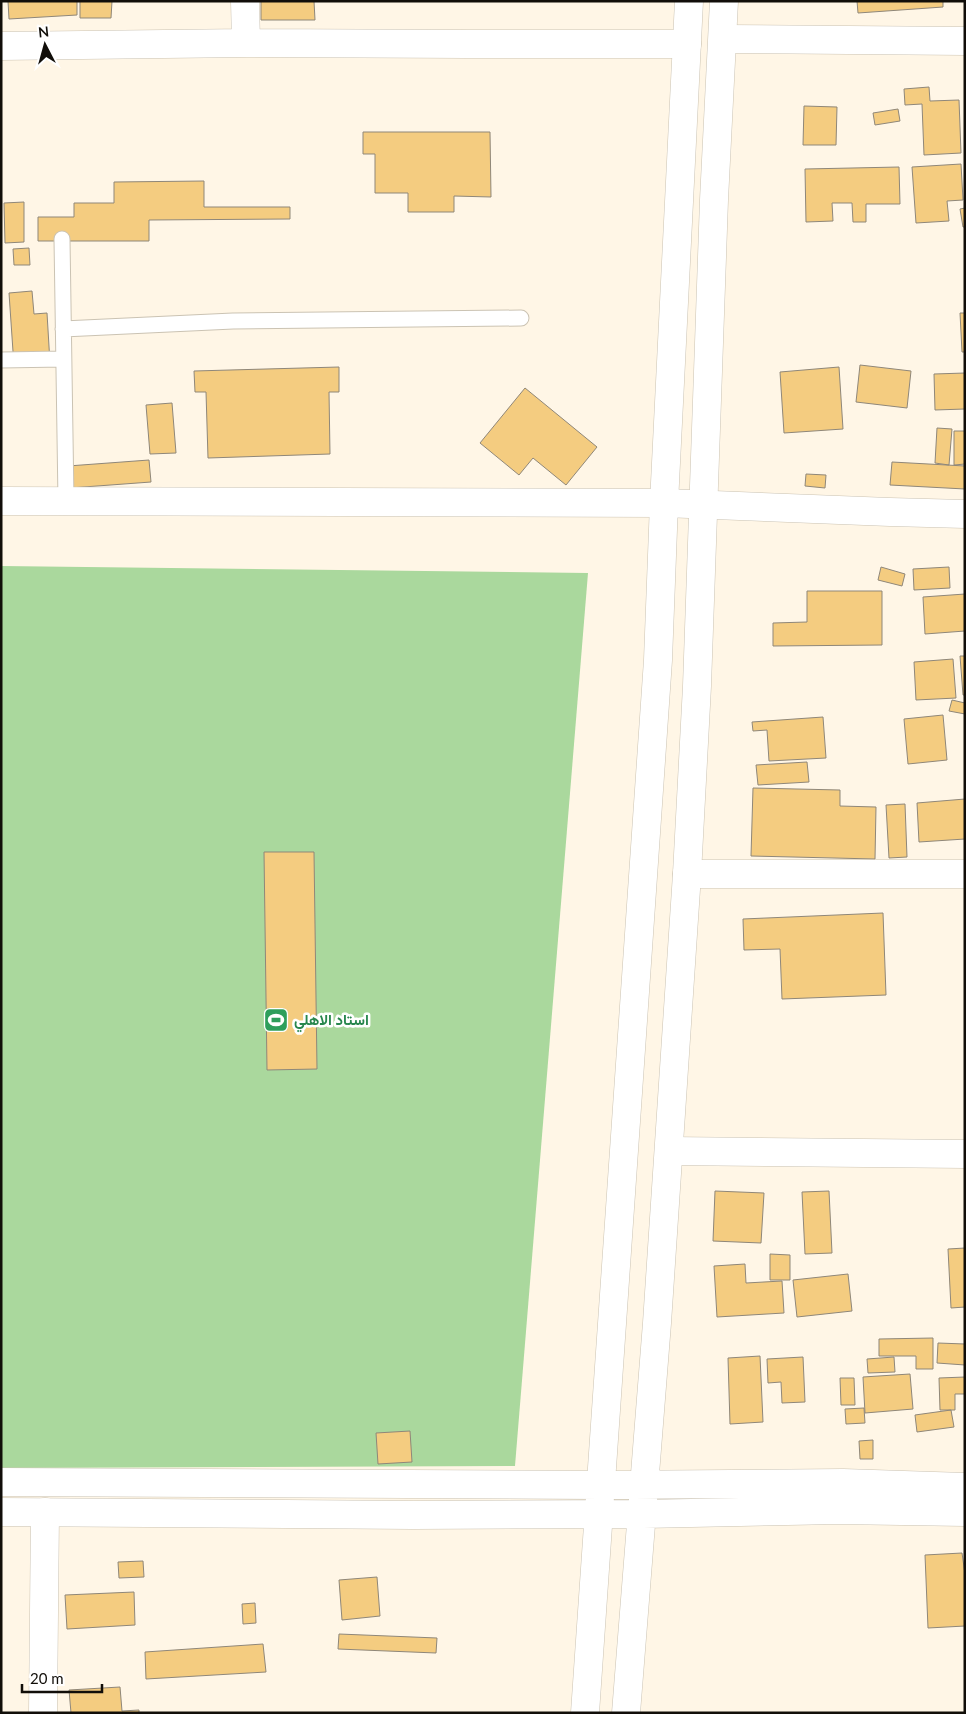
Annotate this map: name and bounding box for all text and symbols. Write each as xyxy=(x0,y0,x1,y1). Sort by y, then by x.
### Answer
north arrow xyxy=(20,20,70,70)
text: N xyxy=(37,23,50,41)
sports icon: استاد الاهلي xyxy=(263,1007,289,1033)
place label: استاد الاهلي xyxy=(294,1010,369,1033)
scale bar xyxy=(22,1662,102,1694)
text: 20 m xyxy=(30,1669,64,1687)

